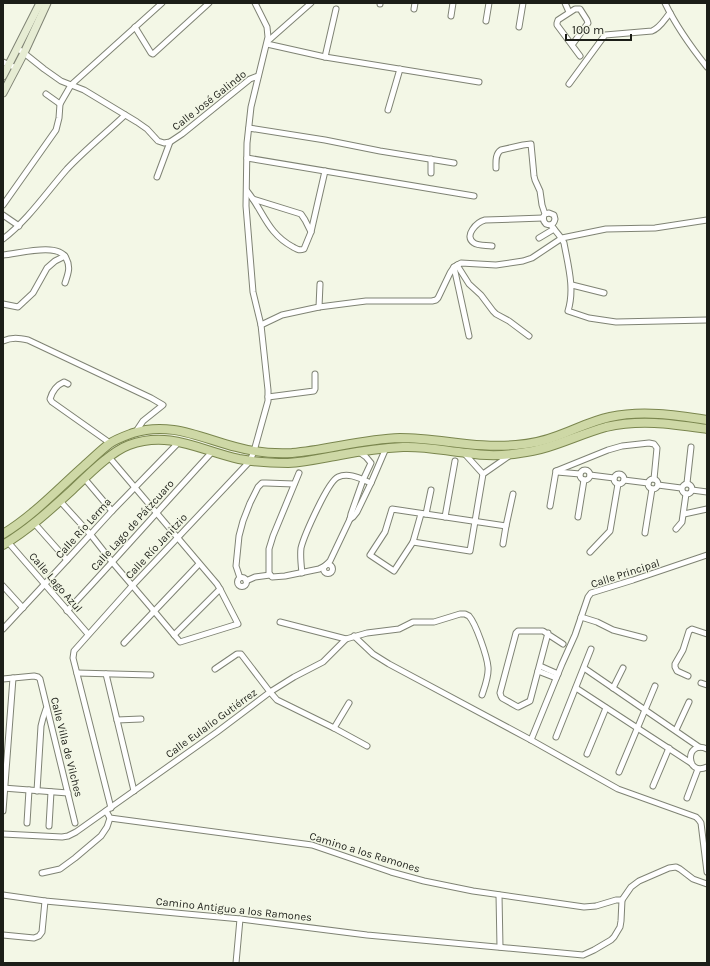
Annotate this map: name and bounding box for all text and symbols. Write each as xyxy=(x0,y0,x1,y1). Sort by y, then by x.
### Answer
scale bar xyxy=(566,16,631,42)
text: 100 m xyxy=(572,23,604,37)
street label: Calle José Galindo xyxy=(170,67,249,133)
street label: Calle Lago de Pátzcuaro xyxy=(88,477,177,574)
street label: Calle Río Lerma xyxy=(53,495,114,561)
street label: Calle Río Janitzio xyxy=(123,511,190,582)
street label: Calle Lago Azul xyxy=(26,550,85,615)
street label: Calle Principal xyxy=(589,556,661,591)
street label: Calle Eulalio Gutiérrez xyxy=(163,686,260,761)
street label: Calle Villa de Vilches xyxy=(48,696,85,799)
street label: Camino a los Ramones xyxy=(308,829,422,876)
street label: Camino Antiguo a los Ramones xyxy=(155,895,313,924)

